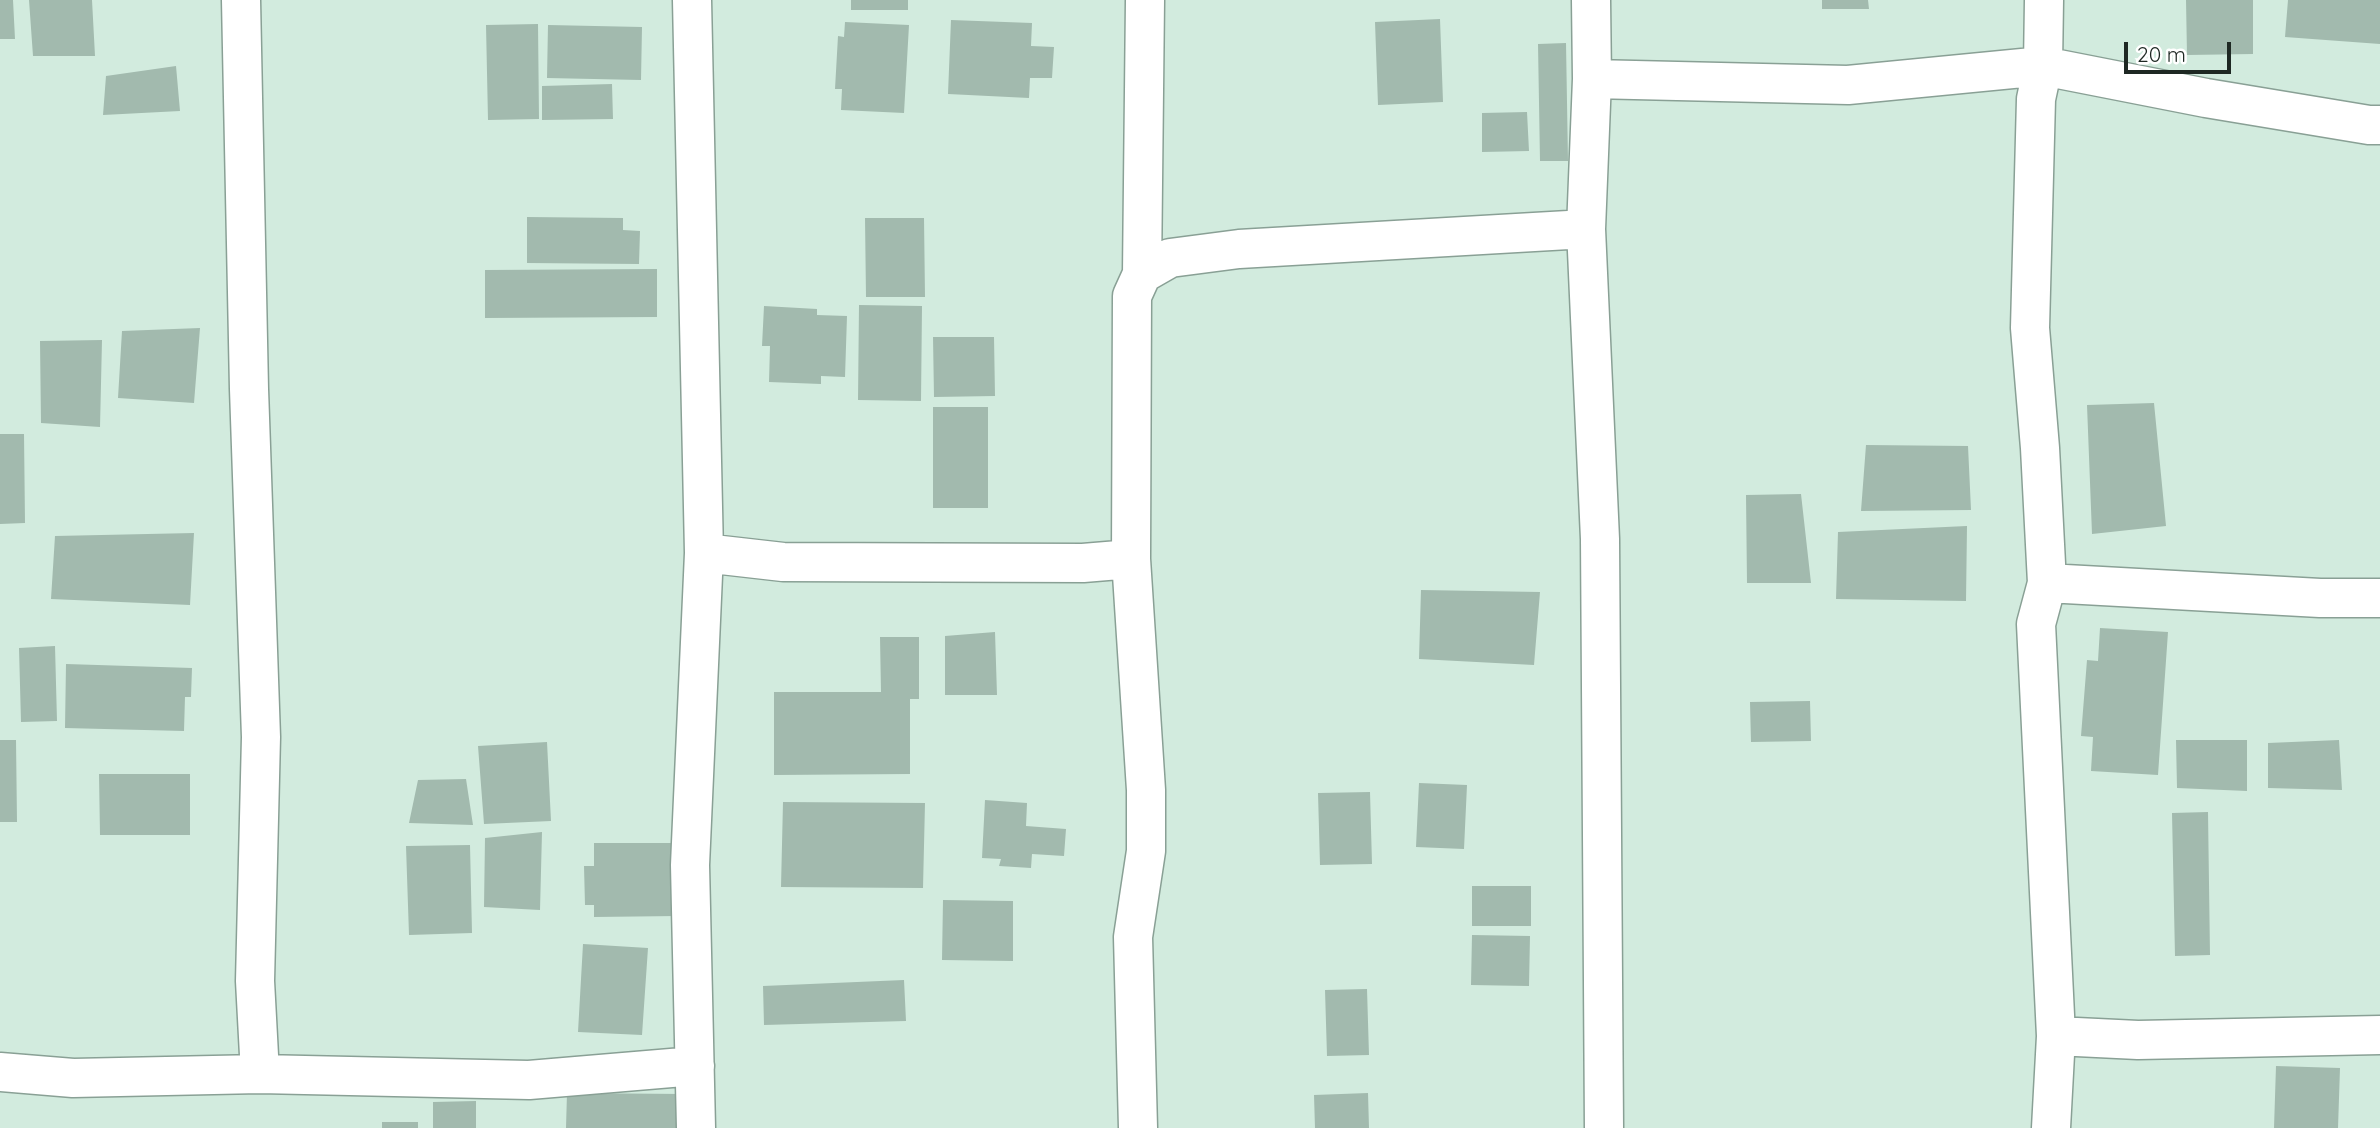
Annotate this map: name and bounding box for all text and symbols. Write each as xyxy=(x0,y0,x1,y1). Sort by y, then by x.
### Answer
scale bar xyxy=(2128,28,2235,72)
text: 20 m xyxy=(2137,41,2186,67)

